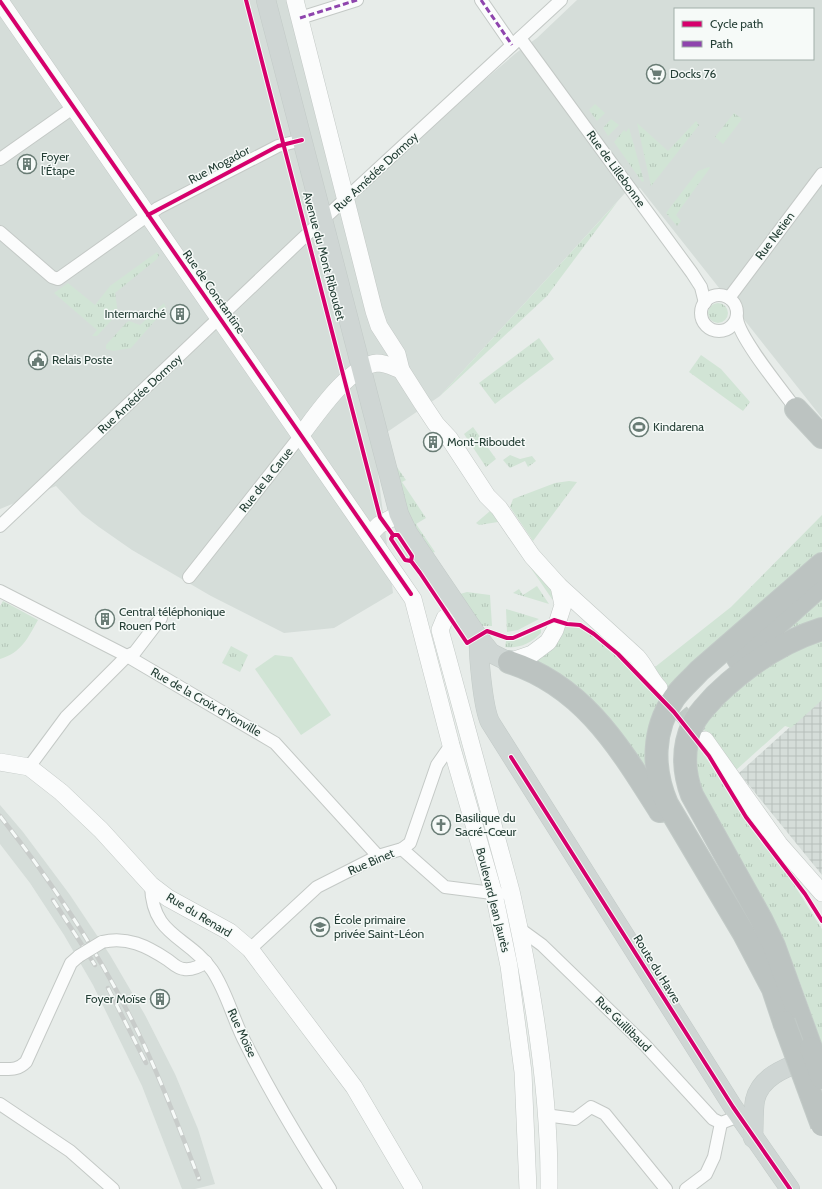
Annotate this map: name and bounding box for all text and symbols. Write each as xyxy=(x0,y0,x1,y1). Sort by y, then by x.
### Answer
legend xyxy=(674,8,814,60)
text: Cycle path xyxy=(710,16,763,31)
text: Path xyxy=(710,36,733,51)
supermarket icon: Docks 76 xyxy=(645,63,667,85)
place label: Docks 76 xyxy=(670,66,716,81)
street label: Rue de Lillebonne xyxy=(584,128,649,210)
street label: Rue Amédée Dormoy xyxy=(330,129,421,215)
street label: Rue Mogador xyxy=(186,142,252,187)
place label: Foyer l'Étape xyxy=(41,149,75,178)
building icon: Foyer l'Étape xyxy=(16,153,38,175)
street label: Avenue du Mont Riboudet xyxy=(300,190,349,322)
street label: Rue Netien xyxy=(752,209,798,263)
street label: Rue de Constantine xyxy=(180,247,249,337)
building icon: Intermarché xyxy=(169,303,191,325)
place label: Intermarché xyxy=(104,306,166,321)
public building icon: Relais Poste xyxy=(27,349,49,371)
street label: Rue Amédée Dormoy xyxy=(94,351,185,437)
place label: Relais Poste xyxy=(52,352,112,367)
sports icon: Kindarena xyxy=(628,416,650,438)
place label: Kindarena xyxy=(653,419,704,434)
building icon: Mont-Riboudet xyxy=(422,431,444,453)
place label: Mont-Riboudet xyxy=(447,434,525,449)
street label: Rue de la Carue xyxy=(236,444,296,515)
place label: Central téléphonique Rouen Port xyxy=(119,604,225,633)
building icon: Central téléphonique Rouen Port xyxy=(94,608,116,630)
street label: Rue de la Croix d'Yonville xyxy=(148,664,264,739)
place label: Basilique du Sacré-Cœur xyxy=(455,810,516,839)
church icon: Basilique du Sacré-Cœur xyxy=(430,814,452,836)
street label: Rue Binet xyxy=(345,845,396,878)
street label: Boulevard Jean Jaurès xyxy=(473,846,514,954)
street label: Rue du Renard xyxy=(164,889,235,940)
place label: École primaire privée Saint-Léon xyxy=(334,912,424,941)
school or university icon: École primaire privée Saint-Léon xyxy=(309,916,331,938)
street label: Route du Havre xyxy=(630,932,684,1006)
building icon: Foyer Moïse xyxy=(149,988,171,1010)
place label: Foyer Moïse xyxy=(85,991,146,1006)
street label: Rue Guillibaud xyxy=(592,993,654,1055)
street label: Rue Moïse xyxy=(225,1006,260,1060)

